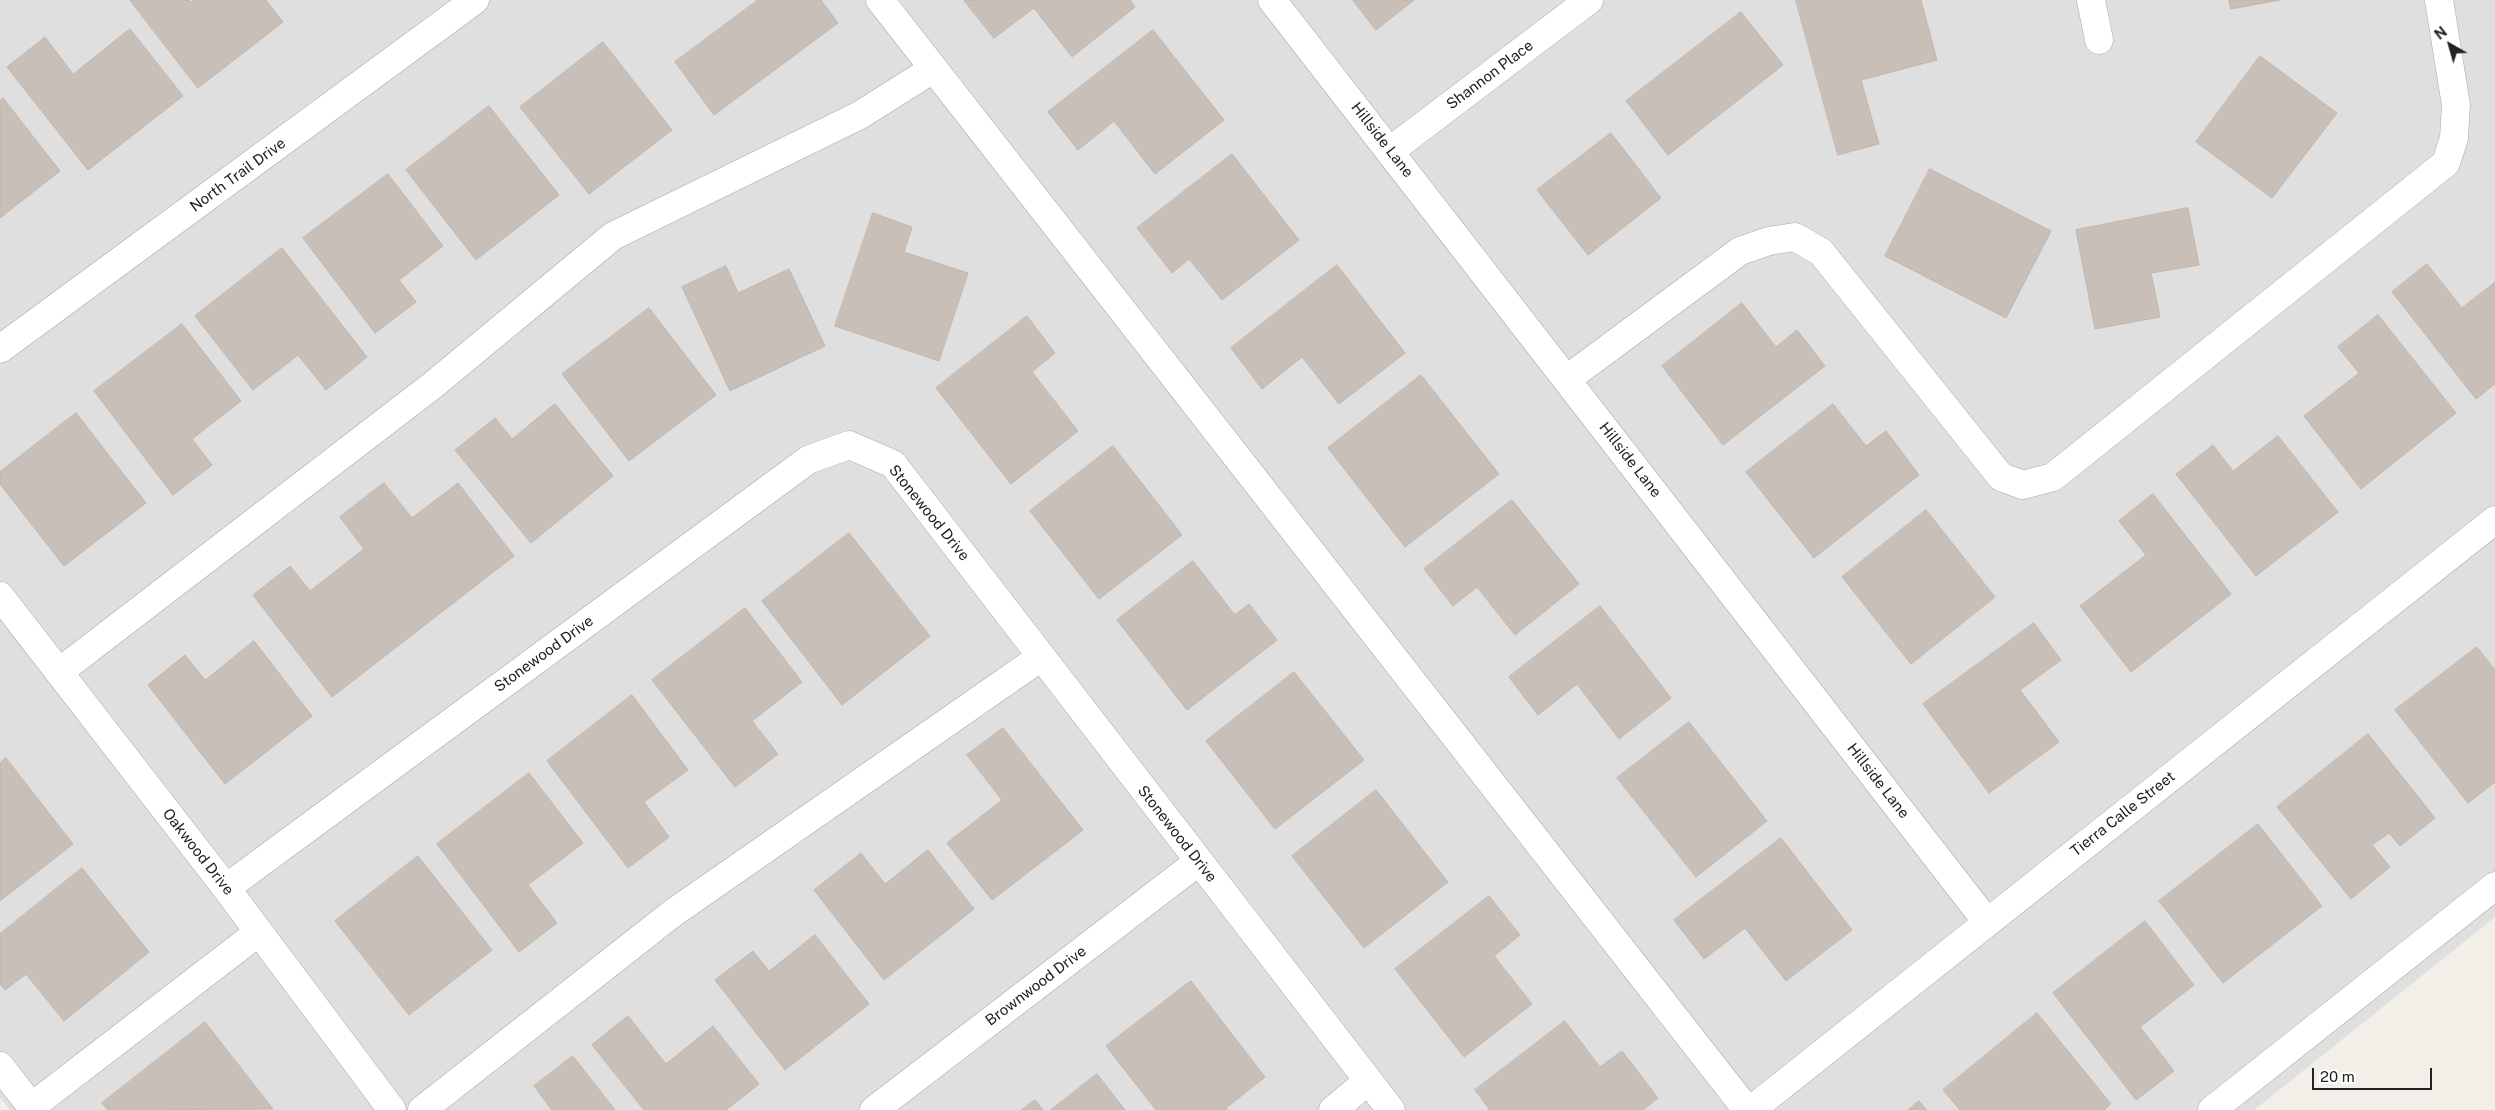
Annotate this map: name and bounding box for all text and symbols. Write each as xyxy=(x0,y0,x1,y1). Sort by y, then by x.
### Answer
north arrow xyxy=(2425,20,2475,70)
text: N xyxy=(2432,24,2450,43)
street label: Shannon Place xyxy=(1443,37,1537,113)
street label: Hillside Lane xyxy=(1347,99,1417,181)
street label: North Trail Drive xyxy=(187,134,289,216)
street label: Hillside Lane xyxy=(1595,419,1665,501)
street label: Stonewood Drive xyxy=(885,462,973,564)
street label: Stonewood Drive xyxy=(491,612,597,696)
street label: Hillside Lane xyxy=(1843,740,1913,822)
street label: Tierra Calle Street xyxy=(2067,768,2179,860)
street label: Stonewood Drive xyxy=(1134,782,1220,886)
street label: Oakwood Drive xyxy=(159,805,237,899)
street label: Brownwood Drive xyxy=(982,942,1090,1030)
scale bar xyxy=(2315,1058,2435,1090)
text: 20 m xyxy=(2320,1068,2355,1085)

